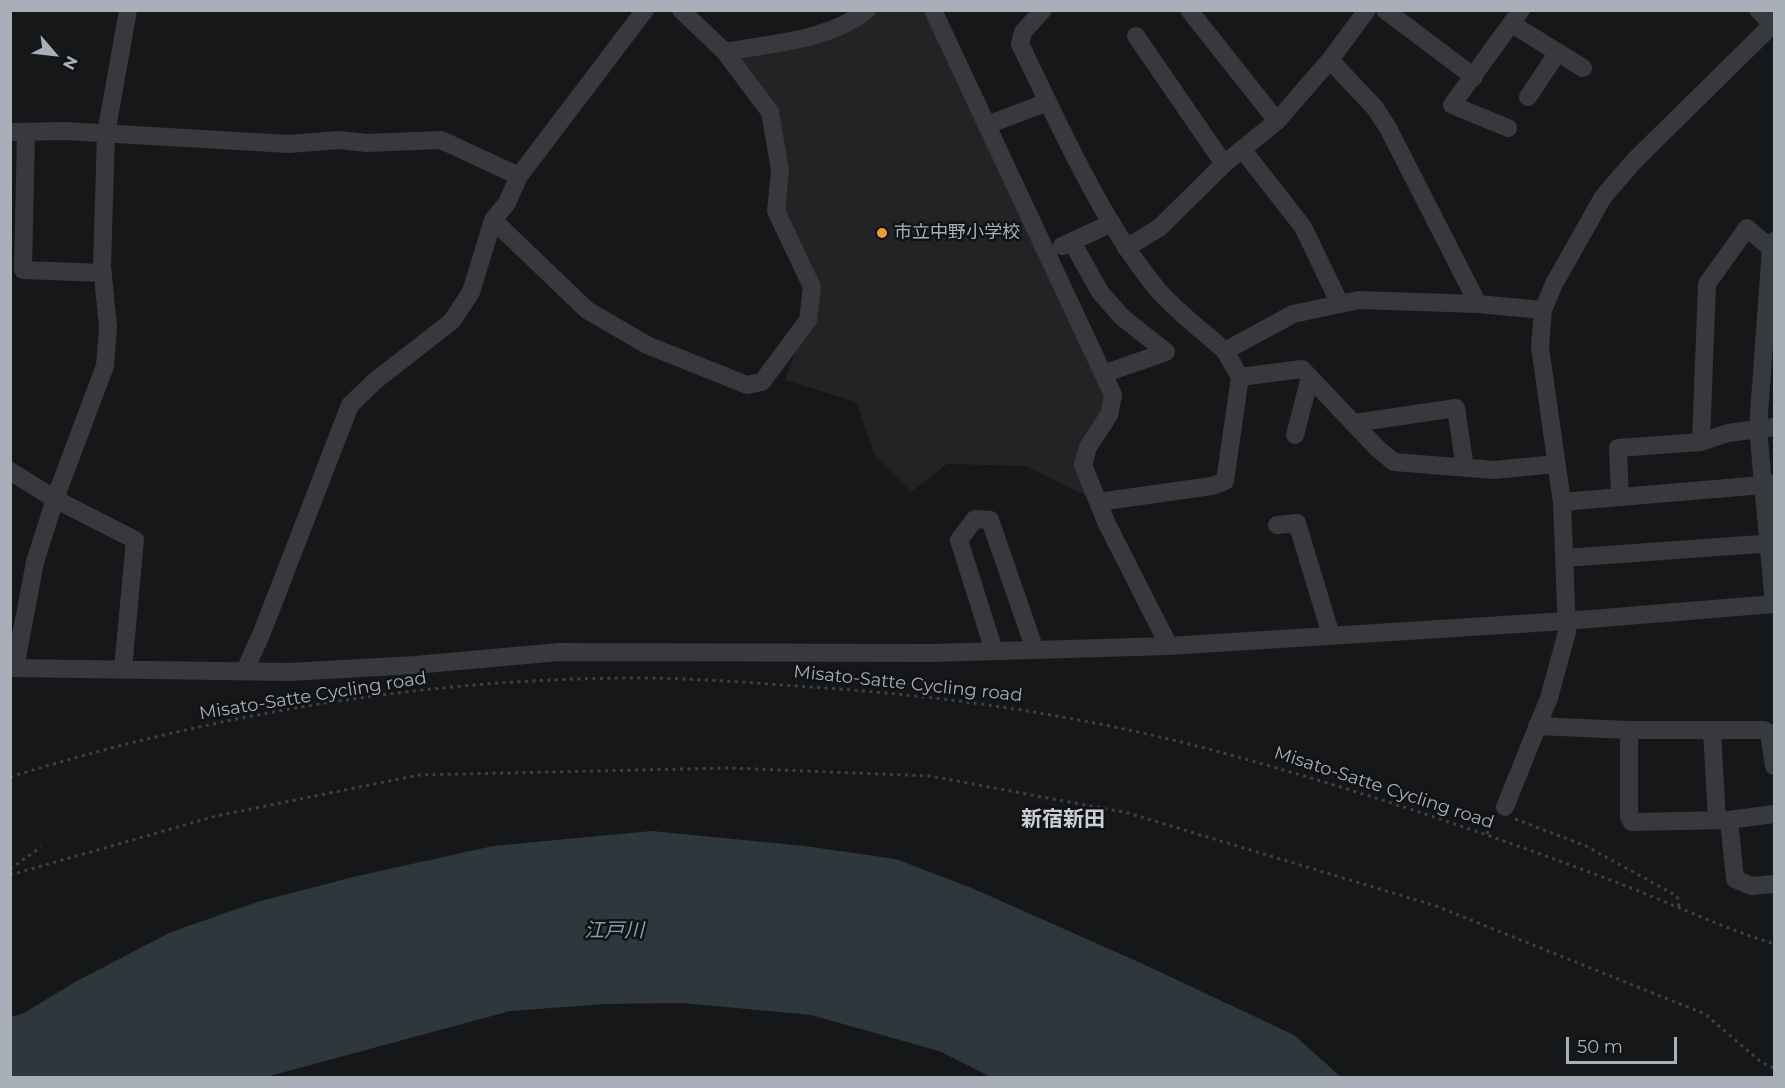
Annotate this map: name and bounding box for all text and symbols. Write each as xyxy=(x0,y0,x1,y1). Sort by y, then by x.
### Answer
north arrow xyxy=(24,24,84,84)
text: N xyxy=(59,53,82,73)
place label: 市立中野小学校 xyxy=(894,222,1020,244)
marker: 市立中野小学校 xyxy=(875,226,889,240)
street label: Misato-Satte Cycling road xyxy=(793,661,1023,707)
street label: Misato-Satte Cycling road xyxy=(198,667,428,725)
street label: Misato-Satte Cycling road xyxy=(1271,742,1497,834)
district label: 新宿新田 xyxy=(1021,807,1105,833)
water label: 江戸川 xyxy=(584,919,644,943)
scale bar xyxy=(1569,1025,1680,1063)
text: 50 m xyxy=(1577,1036,1623,1058)

